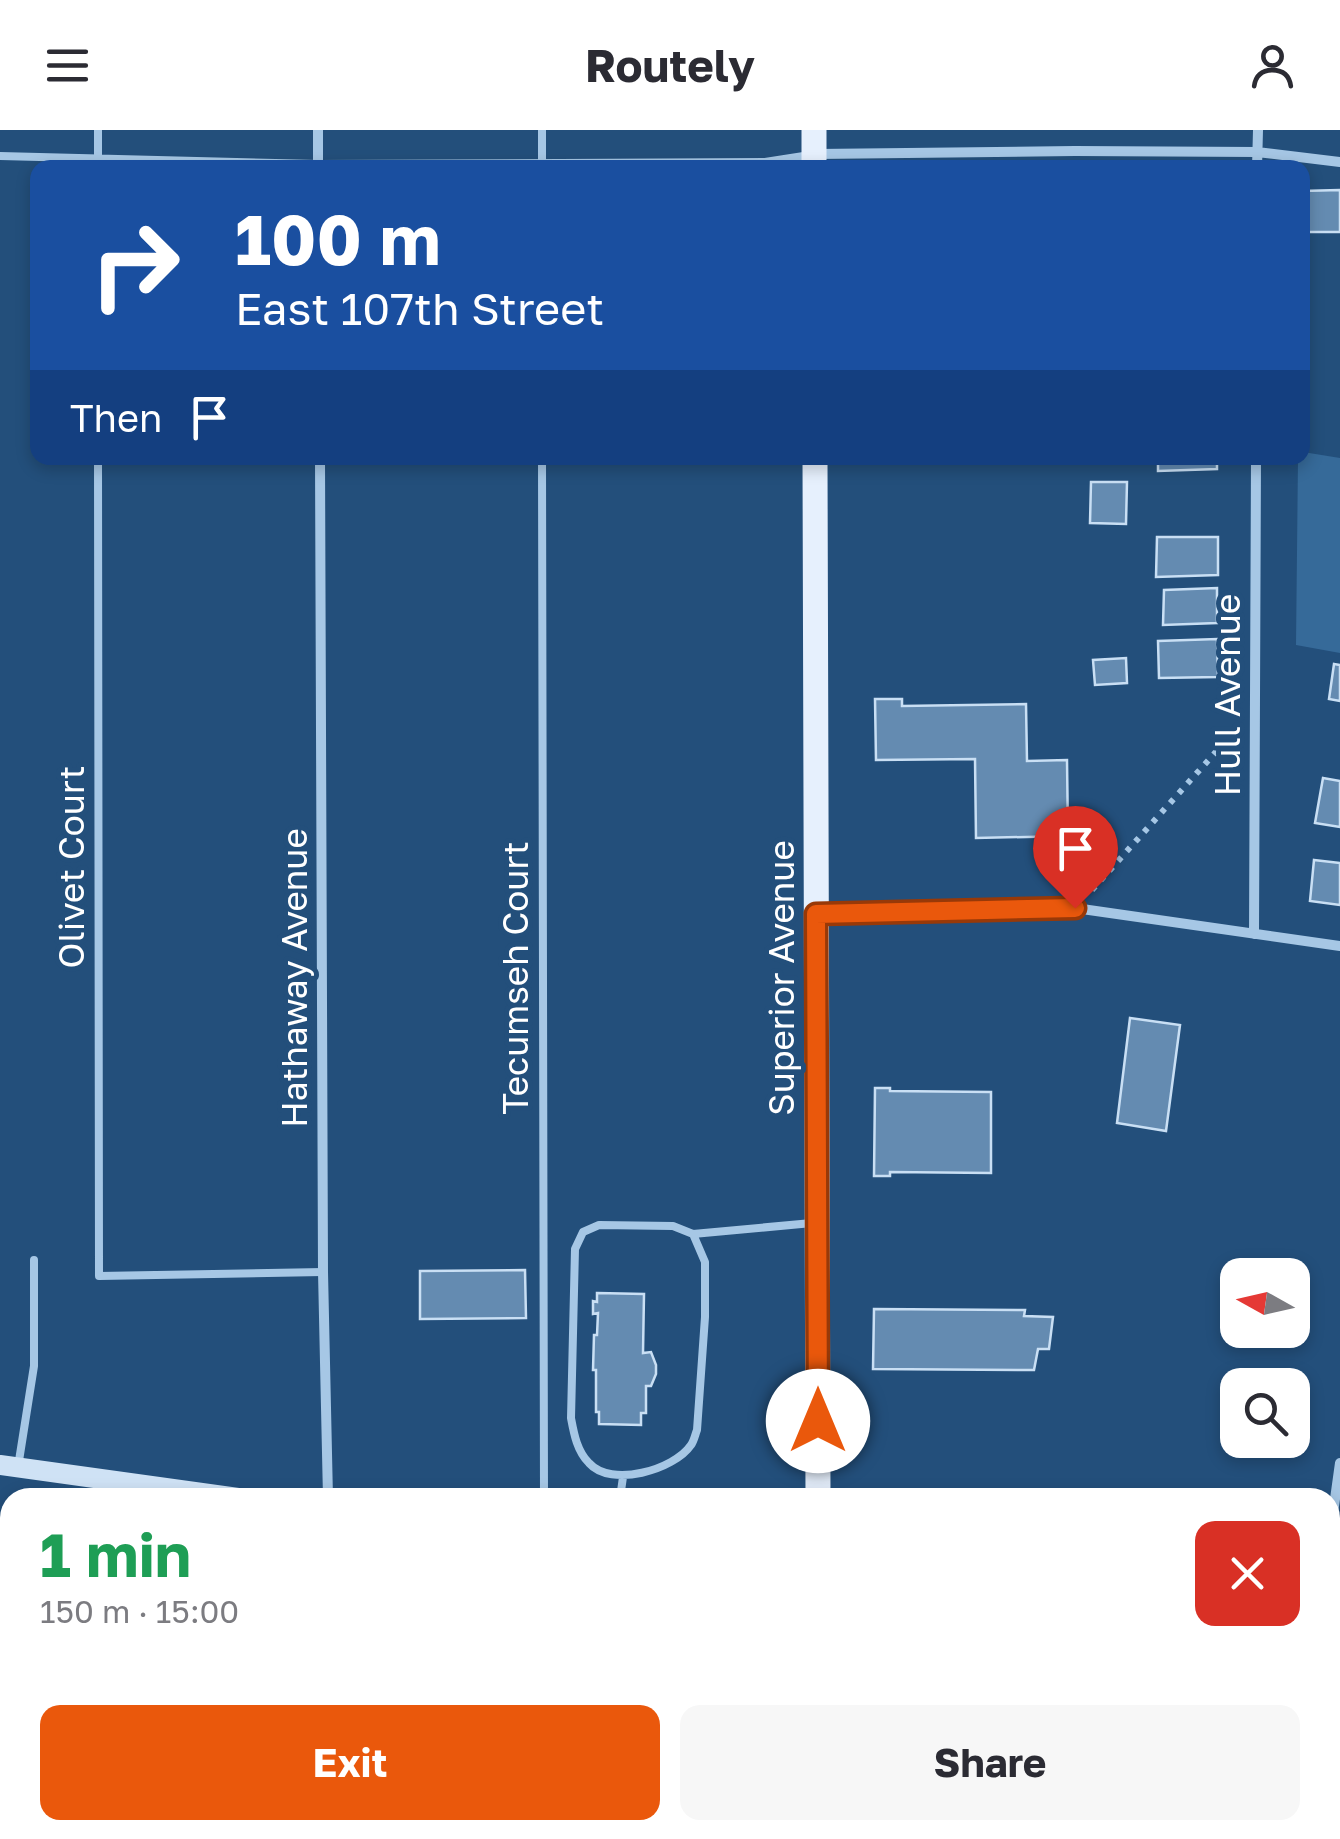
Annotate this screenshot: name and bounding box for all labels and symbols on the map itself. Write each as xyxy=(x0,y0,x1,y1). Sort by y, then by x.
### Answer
street label: Hull Avenue xyxy=(1206,594,1248,796)
street label: Olivet Court xyxy=(50,766,92,968)
pin xyxy=(1033,806,1118,909)
street label: Hathaway Avenue xyxy=(273,828,315,1128)
street label: Superior Avenue xyxy=(760,840,802,1116)
street label: Tecumseh Court xyxy=(494,841,536,1115)
north arrow xyxy=(1220,1258,1310,1348)
position arrow xyxy=(766,1369,870,1473)

